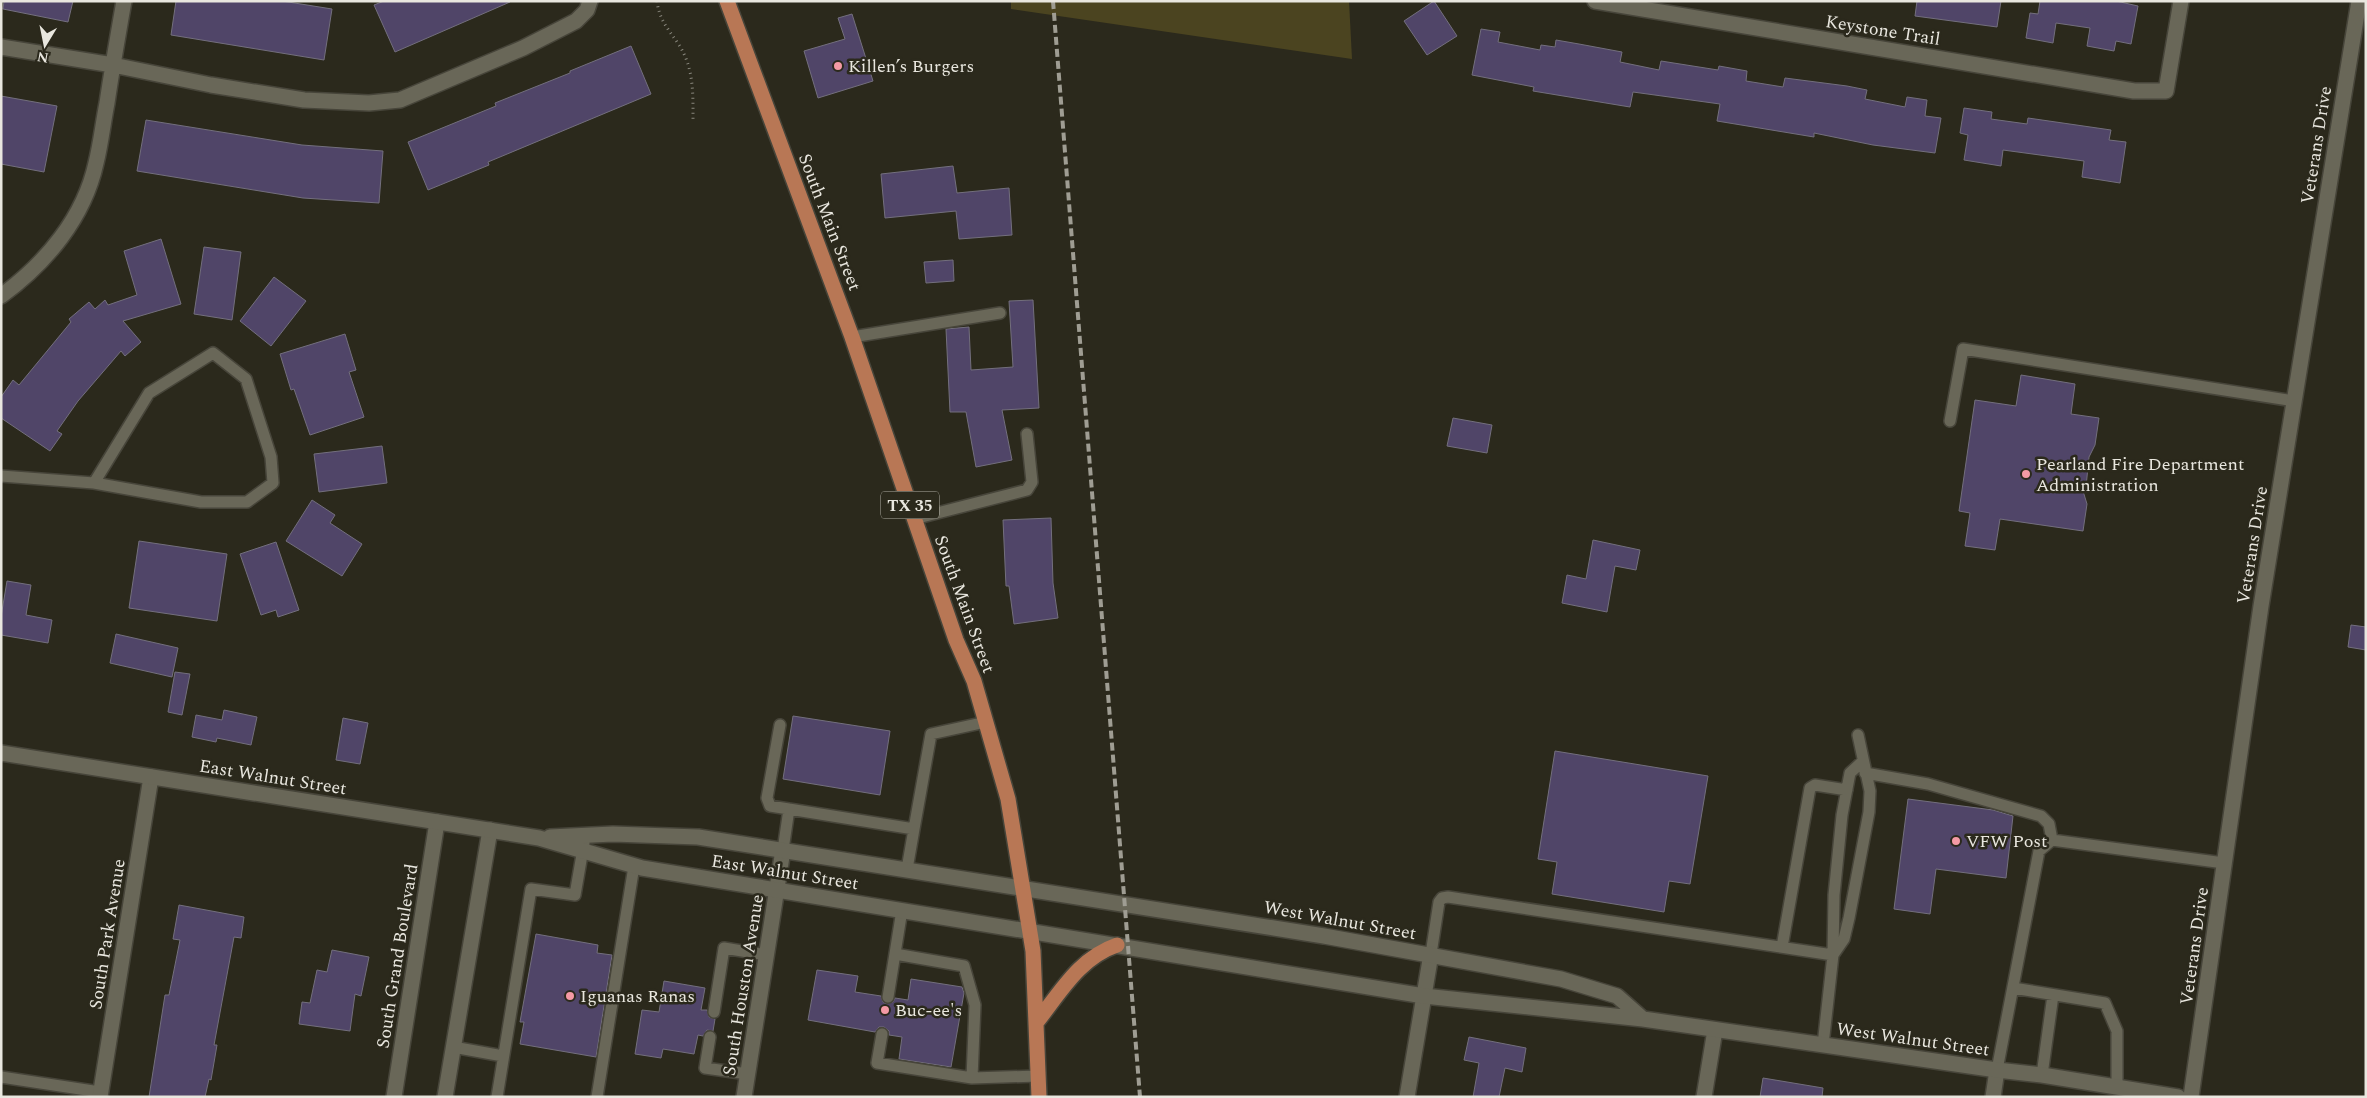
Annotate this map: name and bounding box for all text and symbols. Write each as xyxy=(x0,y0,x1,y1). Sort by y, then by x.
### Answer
street label: Keystone Trail xyxy=(1824,8,1942,53)
north arrow xyxy=(20,20,70,70)
text: N xyxy=(35,46,50,69)
place label: Killen’s Burgers xyxy=(848,53,974,80)
marker: Killen’s Burgers xyxy=(832,60,844,72)
street label: Veterans Drive xyxy=(2294,84,2339,206)
street label: South Main Street xyxy=(791,150,868,295)
place label: Pearland Fire Department Administration xyxy=(2036,451,2244,499)
marker: Pearland Fire Department Administration xyxy=(2020,468,2032,480)
street label: Veterans Drive xyxy=(2230,484,2275,606)
road number: TX 35 xyxy=(881,492,939,518)
street label: South Main Street xyxy=(927,531,1002,677)
street label: East Walnut Street xyxy=(197,753,349,802)
place label: VFW Post xyxy=(1966,828,2047,855)
marker: VFW Post xyxy=(1950,835,1962,847)
street label: East Walnut Street xyxy=(709,848,861,897)
street label: South Park Avenue xyxy=(82,857,133,1011)
street label: South Grand Boulevard xyxy=(370,862,425,1050)
street label: Veterans Drive xyxy=(2173,885,2216,1007)
street label: South Houston Avenue xyxy=(716,892,771,1078)
street label: West Walnut Street xyxy=(1262,894,1418,947)
place label: Iguanas Ranas xyxy=(580,983,695,1010)
marker: Iguanas Ranas xyxy=(564,990,576,1002)
place label: Buc-ee's xyxy=(895,997,962,1024)
marker: Buc-ee's xyxy=(879,1004,891,1016)
street label: West Walnut Street xyxy=(1835,1015,1991,1064)

